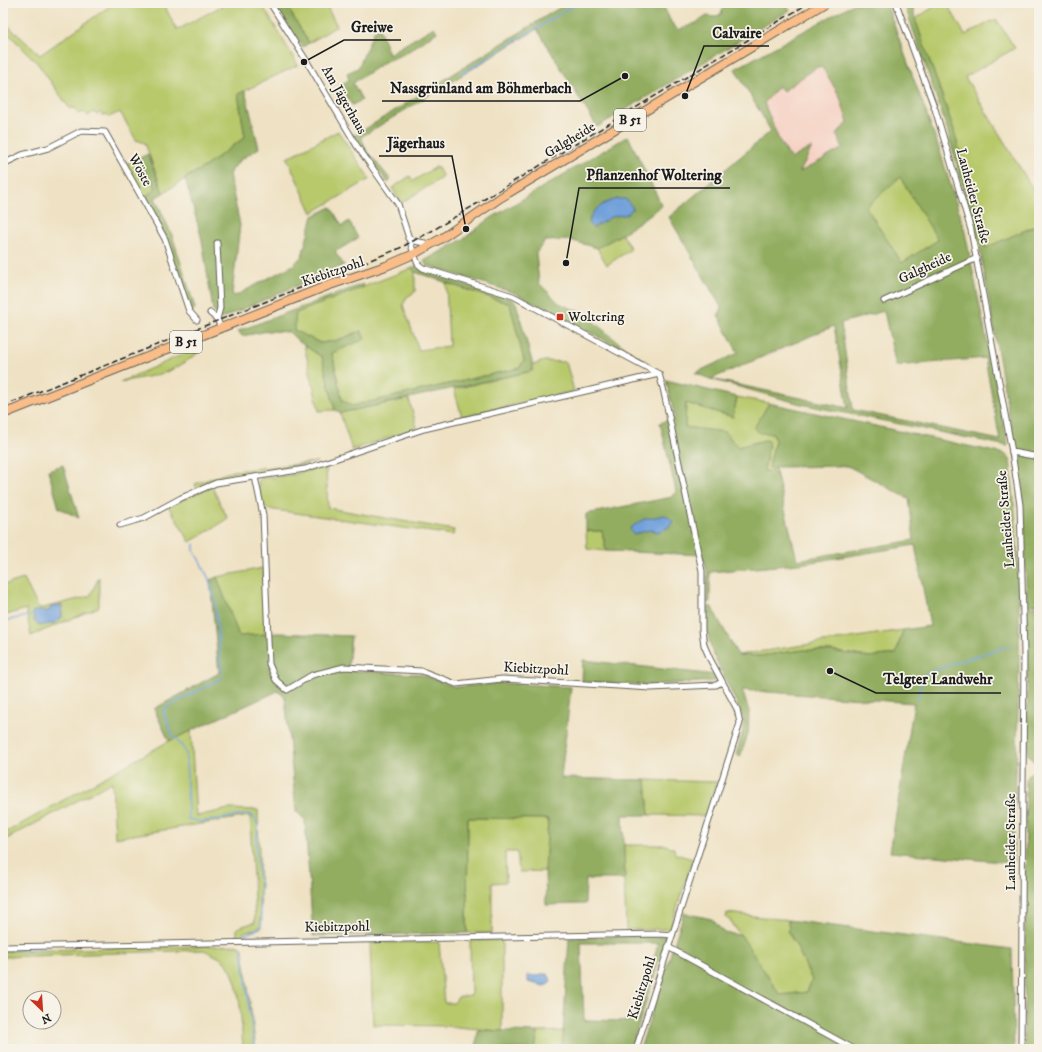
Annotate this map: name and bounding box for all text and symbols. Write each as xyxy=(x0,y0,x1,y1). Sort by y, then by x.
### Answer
callout: Greiwe xyxy=(344,13,401,40)
text: Greiwe xyxy=(351,18,394,37)
callout: Calvaire xyxy=(704,19,769,46)
text: Calvaire xyxy=(712,24,762,43)
street label: Am Jägerhaus xyxy=(317,62,371,138)
callout: Nassgrünland am Böhmerbach xyxy=(382,74,580,101)
text: Nassgrünland am Böhmerbach xyxy=(390,79,572,98)
road number: B 51 xyxy=(614,109,646,131)
street label: Galgheide xyxy=(541,118,599,162)
callout: Jägerhaus xyxy=(379,129,452,156)
text: Jägerhaus xyxy=(385,134,445,153)
street label: Lauheider Straße xyxy=(952,146,994,246)
street label: Wöste xyxy=(123,150,156,190)
callout: Pflanzenhof Woltering xyxy=(579,161,730,188)
text: Pflanzenhof Woltering xyxy=(586,166,722,185)
street label: Galgheide xyxy=(896,248,954,288)
street label: Kiebitzpohl xyxy=(299,253,368,291)
place label: Woltering xyxy=(567,308,624,326)
marker: Woltering xyxy=(555,312,565,322)
road number: B 51 xyxy=(170,331,202,353)
street label: Lauheider Straße xyxy=(993,469,1019,568)
street label: Kiebitzpohl xyxy=(503,658,570,680)
callout: Telgter Landwehr xyxy=(876,666,1001,693)
text: Telgter Landwehr xyxy=(882,670,993,689)
street label: Lauheider Straße xyxy=(1002,793,1020,891)
street label: Kiebitzpohl xyxy=(304,917,371,937)
street label: Kiebitzpohl xyxy=(624,953,660,1022)
north arrow xyxy=(22,990,62,1030)
text: N xyxy=(39,1010,53,1026)

